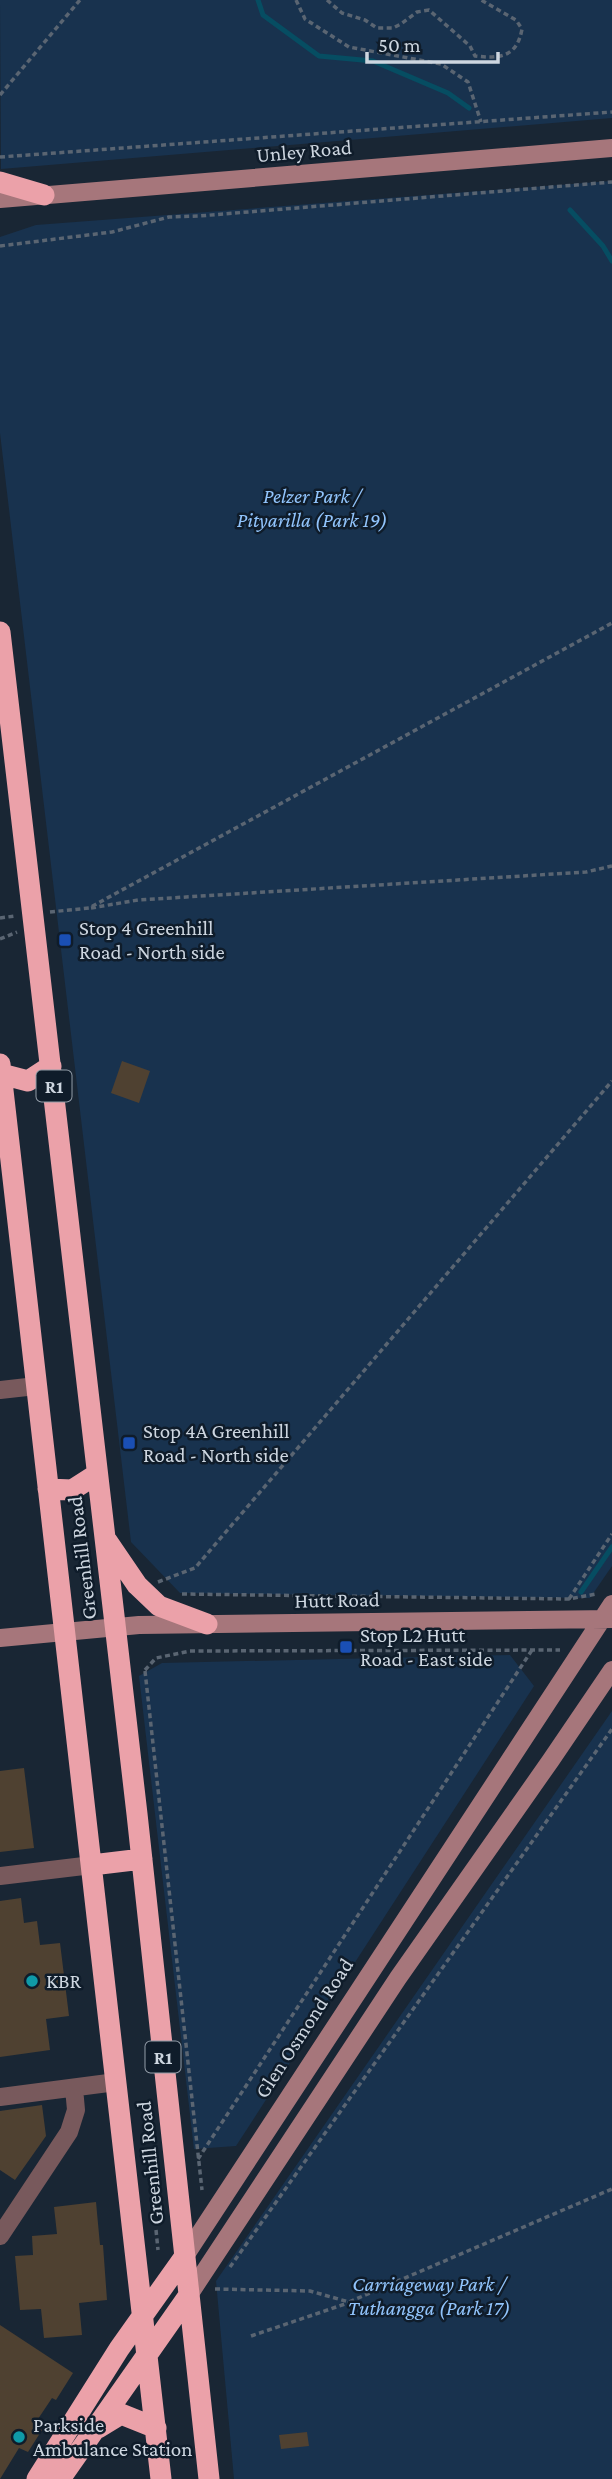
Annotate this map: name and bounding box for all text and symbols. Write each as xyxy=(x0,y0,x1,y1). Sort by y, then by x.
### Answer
scale bar xyxy=(367,21,498,65)
text: 50 m xyxy=(378,33,421,57)
street label: Unley Road xyxy=(255,135,353,167)
park label: Pelzer Park / Pityarilla (Park 19) xyxy=(237,484,387,532)
place label: Stop 4 Greenhill Road - North side xyxy=(79,916,225,964)
marker: Stop 4 Greenhill Road - North side xyxy=(57,932,73,948)
road number: R1 xyxy=(36,1070,72,1102)
place label: Stop 4A Greenhill Road - North side xyxy=(143,1419,289,1467)
marker: Stop 4A Greenhill Road - North side xyxy=(121,1435,137,1451)
street label: Greenhill Road xyxy=(63,1495,101,1621)
street label: Hutt Road xyxy=(294,1587,380,1613)
place label: Stop L2 Hutt Road - East side xyxy=(360,1623,492,1671)
marker: Stop L2 Hutt Road - East side xyxy=(338,1639,354,1655)
street label: Glen Osmond Road xyxy=(250,1954,358,2102)
place label: KBR xyxy=(46,1969,82,1993)
marker: KBR xyxy=(24,1973,40,1989)
road number: R1 xyxy=(146,2041,180,2072)
street label: Greenhill Road xyxy=(132,2100,168,2226)
park label: Carriageway Park / Tuthangga (Park 17) xyxy=(348,2272,510,2320)
place label: Parkside Ambulance Station xyxy=(33,2413,193,2461)
marker: Parkside Ambulance Station xyxy=(11,2429,27,2445)

